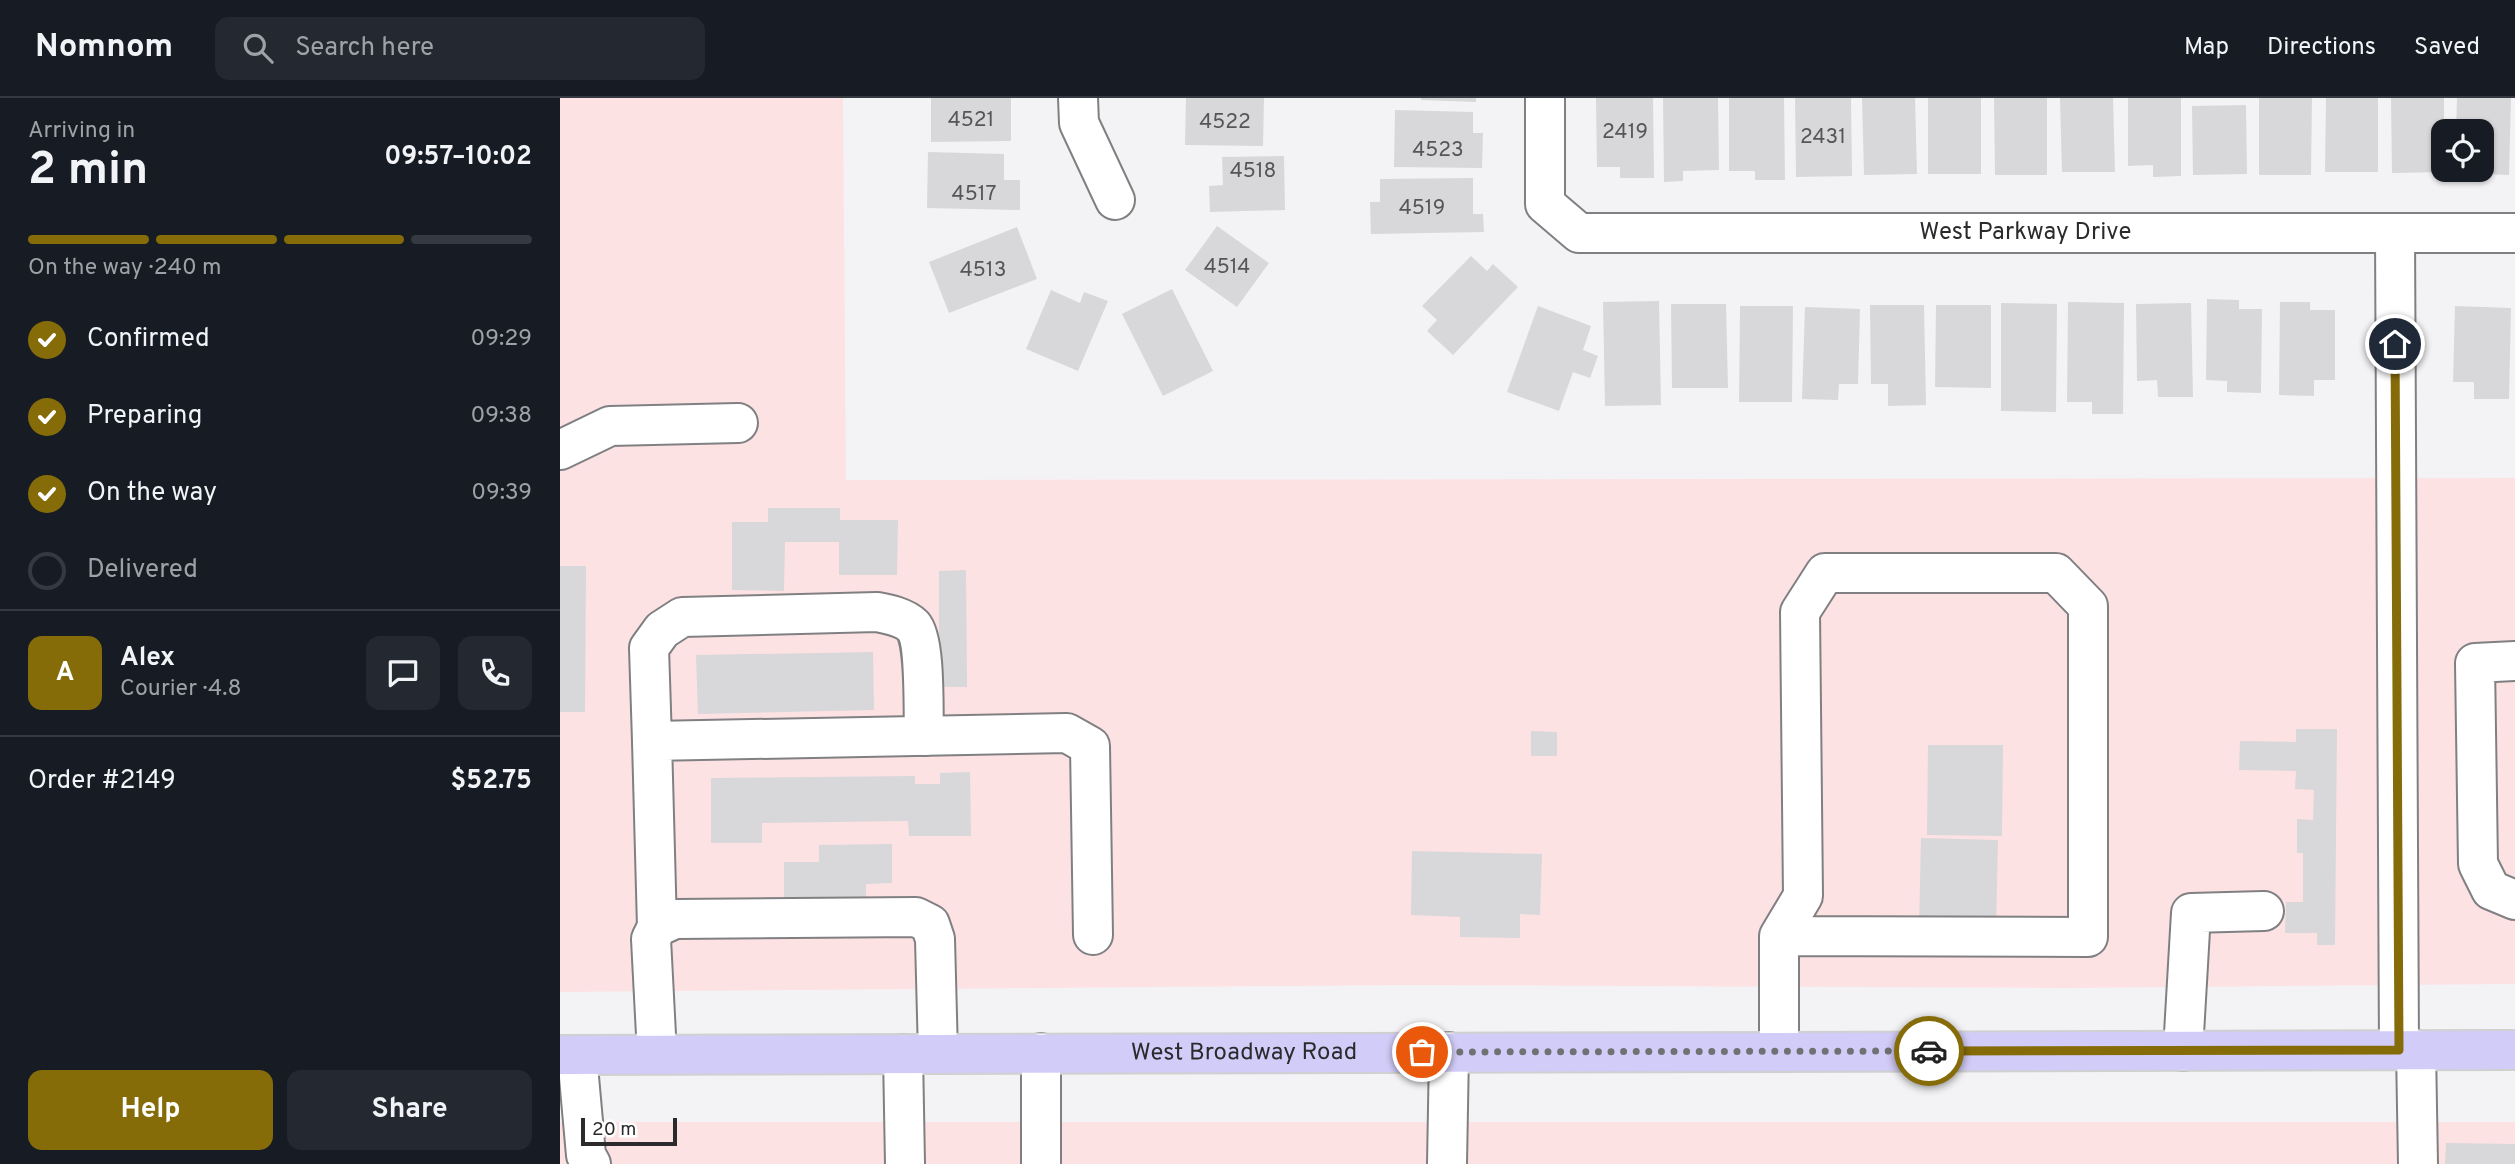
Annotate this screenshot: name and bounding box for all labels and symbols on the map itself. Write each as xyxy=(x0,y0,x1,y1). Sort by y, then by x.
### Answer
house number: 4521 xyxy=(948,107,994,134)
house number: 4522 xyxy=(1199,109,1251,136)
house number: 2419 xyxy=(1602,119,1648,146)
house number: 2431 xyxy=(1800,124,1846,151)
house number: 4523 xyxy=(1412,137,1464,164)
house number: 4518 xyxy=(1230,158,1276,185)
house number: 4517 xyxy=(952,181,996,208)
house number: 4519 xyxy=(1399,195,1445,222)
street label: West Parkway Drive xyxy=(1919,218,2131,248)
house number: 4514 xyxy=(1204,254,1250,281)
house number: 4513 xyxy=(960,257,1006,284)
pin xyxy=(2365,314,2425,374)
courier xyxy=(1894,1016,1964,1086)
pin xyxy=(1392,1022,1452,1082)
street label: West Broadway Road xyxy=(1131,1038,1357,1069)
scale bar xyxy=(581,1115,677,1147)

